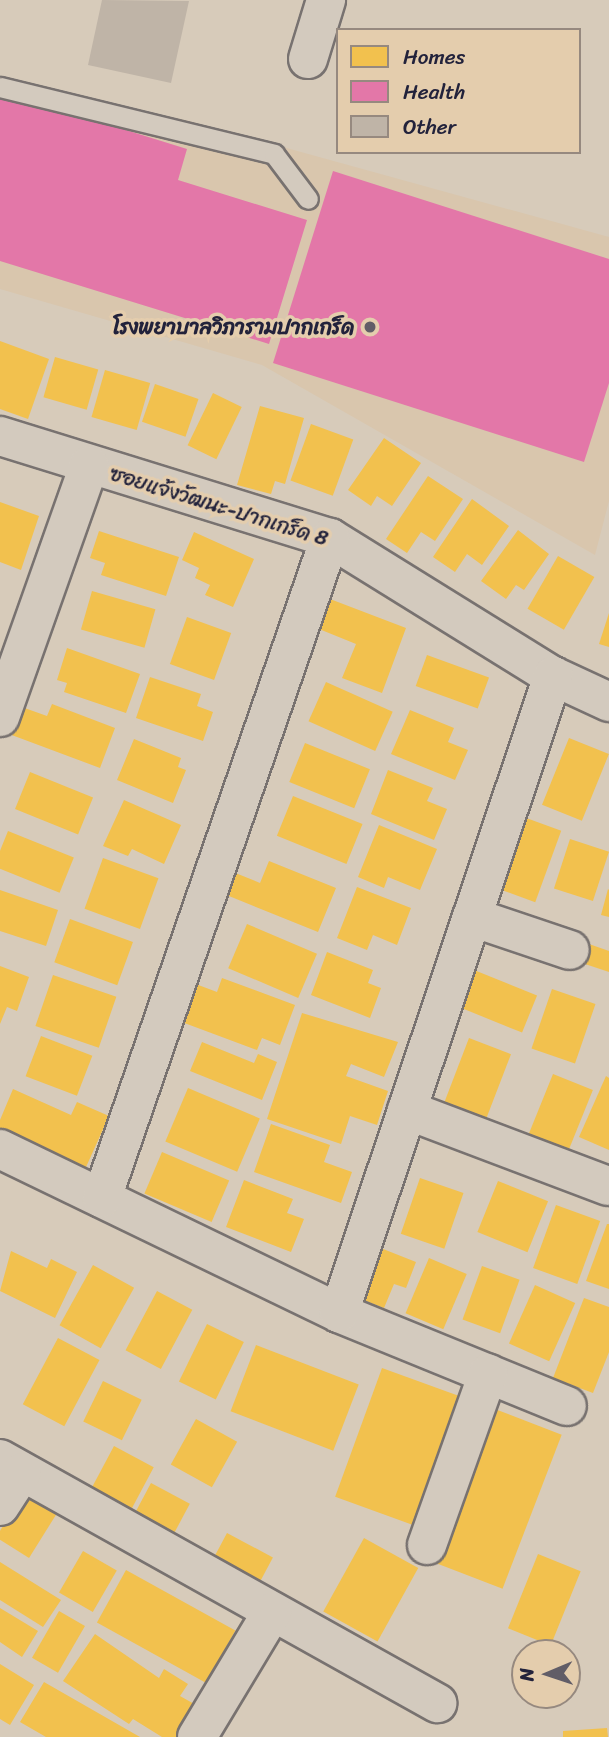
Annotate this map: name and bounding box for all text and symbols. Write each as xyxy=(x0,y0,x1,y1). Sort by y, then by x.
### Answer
legend xyxy=(336,28,581,154)
text: Homes xyxy=(403,38,465,76)
text: Health xyxy=(403,73,465,111)
text: Other xyxy=(403,108,456,146)
place label: โรงพยาบาลวิภารามปากเกร็ด xyxy=(113,314,354,340)
marker: โรงพยาบาลวิภารามปากเกร็ด xyxy=(360,317,380,337)
street label: ซอยแจ้งวัฒนะ-ปากเกร็ด 8 xyxy=(107,461,331,551)
north arrow xyxy=(511,1639,581,1709)
text: N xyxy=(510,1668,543,1682)

